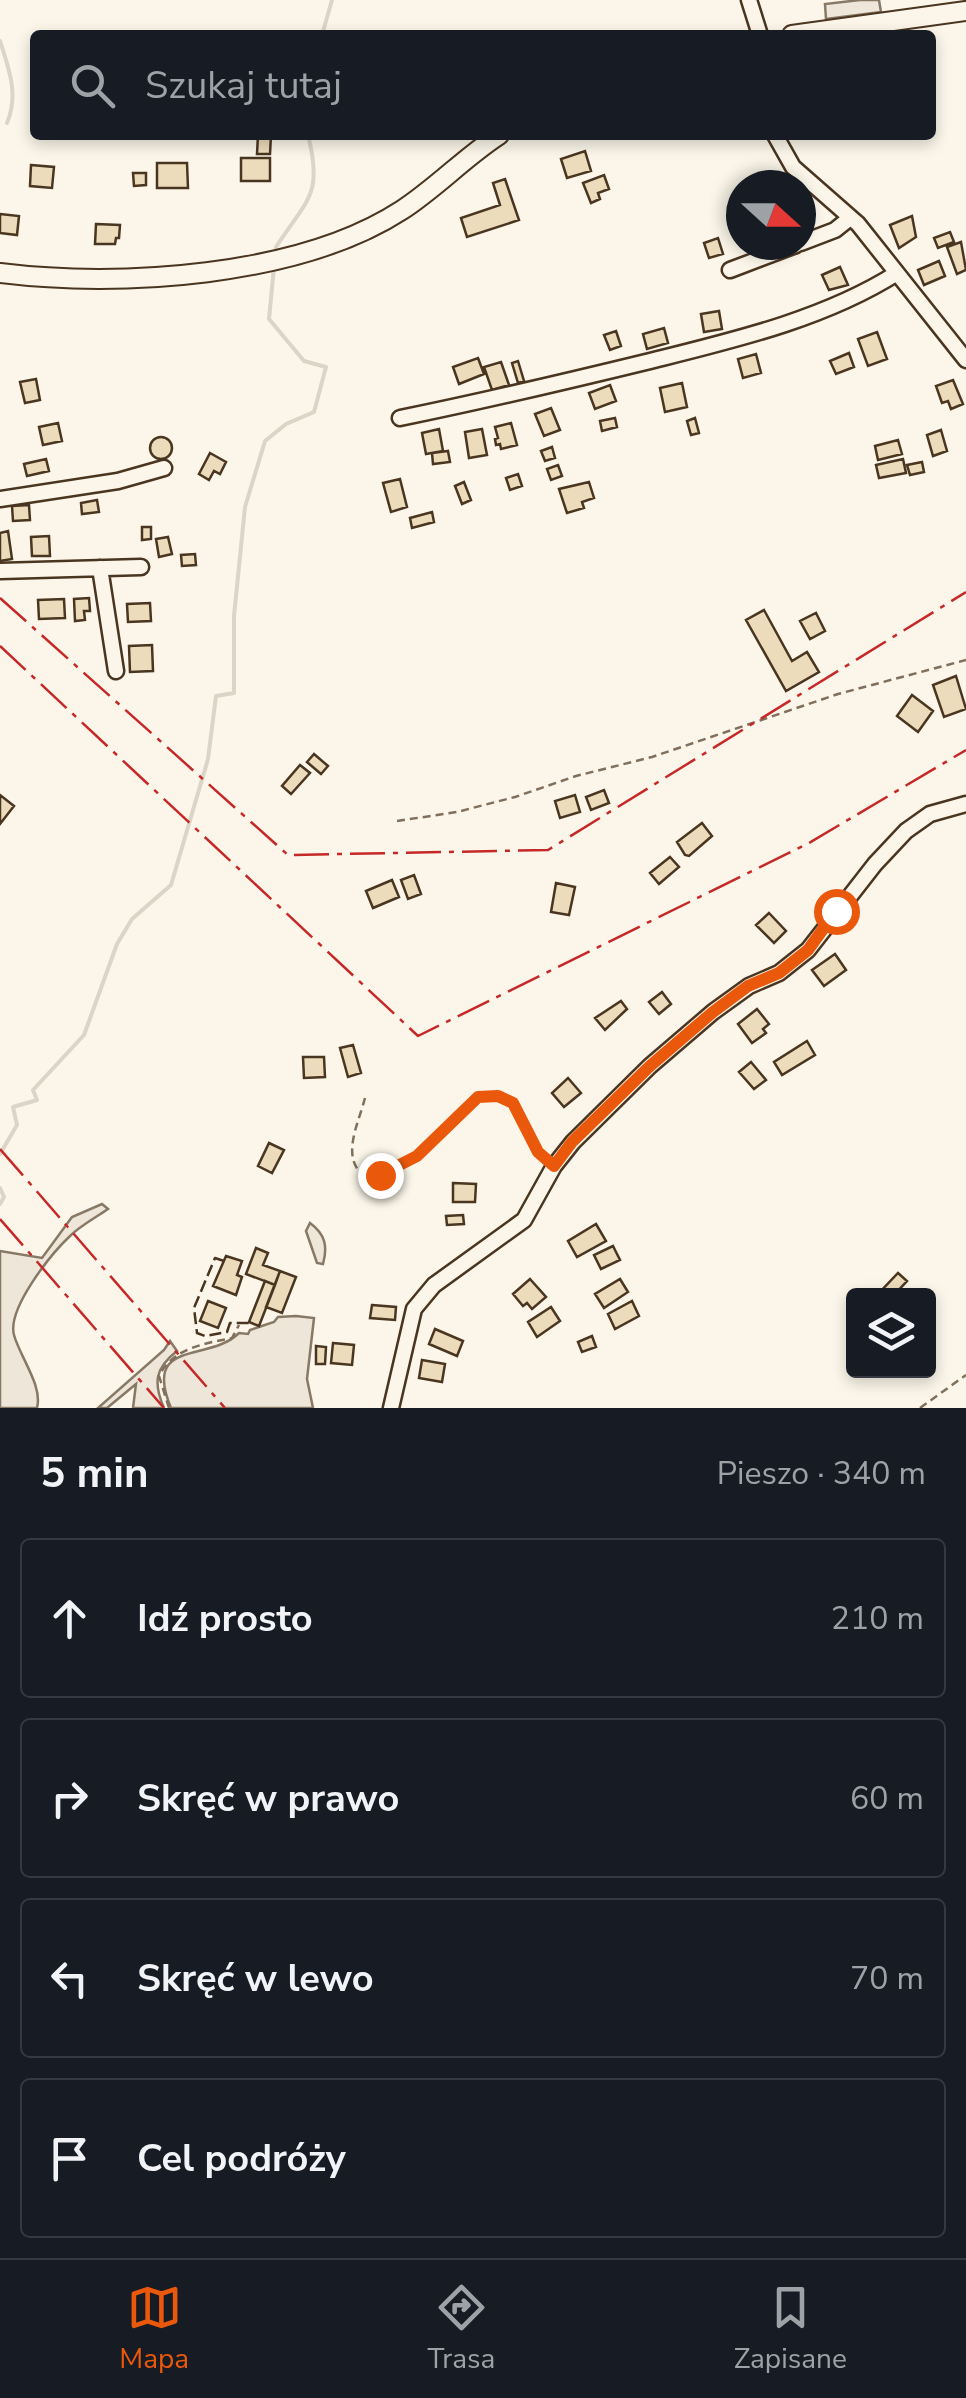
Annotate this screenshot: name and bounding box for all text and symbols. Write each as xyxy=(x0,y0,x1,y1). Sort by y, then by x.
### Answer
search box xyxy=(30,30,936,140)
icon: search xyxy=(65,58,120,113)
text: Szukaj tutaj xyxy=(145,60,342,111)
north arrow xyxy=(726,170,816,260)
route start xyxy=(814,889,860,935)
route end xyxy=(358,1153,404,1199)
map controls xyxy=(846,1288,936,1378)
button: layers xyxy=(846,1288,936,1378)
text: 5 min xyxy=(40,1445,149,1502)
text: Pieszo · 340 m xyxy=(717,1452,926,1495)
icon: ahead xyxy=(42,1591,97,1646)
text: Idź prosto xyxy=(137,1593,313,1644)
text: 210 m xyxy=(831,1597,924,1640)
icon: right xyxy=(42,1771,97,1826)
text: Skręć w prawo xyxy=(137,1773,399,1824)
text: 60 m xyxy=(850,1777,924,1820)
icon: left xyxy=(42,1951,97,2006)
text: Skręć w lewo xyxy=(137,1953,374,2004)
text: 70 m xyxy=(850,1957,924,2000)
icon: arrive xyxy=(42,2131,97,2186)
text: Cel podróży xyxy=(137,2133,346,2184)
tab: Mapa xyxy=(119,2280,189,2378)
tab: Trasa xyxy=(428,2280,495,2378)
tab: Zapisane xyxy=(734,2280,847,2378)

